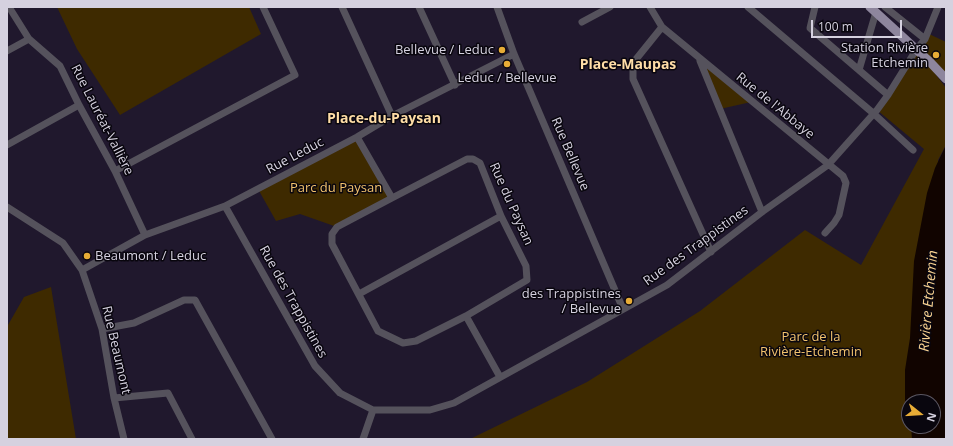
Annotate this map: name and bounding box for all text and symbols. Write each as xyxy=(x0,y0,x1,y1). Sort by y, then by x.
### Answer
scale bar xyxy=(813,12,904,38)
text: 100 m xyxy=(818,18,853,35)
place label: Station Rivière Etchemin xyxy=(841,40,928,71)
place label: Bellevue / Leduc xyxy=(395,42,494,58)
marker: Bellevue / Leduc xyxy=(497,45,507,55)
marker: Station Rivière Etchemin xyxy=(931,50,941,60)
district label: Place-Maupas xyxy=(580,57,676,73)
marker: Leduc / Bellevue xyxy=(502,59,512,69)
street label: Rue Lauréat-Vallière xyxy=(67,62,137,178)
place label: Leduc / Bellevue xyxy=(457,70,557,86)
street label: Rue de l'Abbaye xyxy=(733,70,817,142)
district label: Place-du-Paysan xyxy=(327,111,441,127)
street label: Rue Bellevue xyxy=(548,115,592,193)
street label: Rue Leduc xyxy=(264,134,326,178)
street label: Rue du Paysan xyxy=(486,160,536,248)
park label: Parc du Paysan xyxy=(290,180,382,196)
street label: Rue des Trappistines xyxy=(640,203,752,289)
street label: Rue des Trappistines xyxy=(256,243,330,361)
place label: Beaumont / Leduc xyxy=(95,248,206,264)
water label: Rivière Etchemin xyxy=(916,250,942,352)
marker: Beaumont / Leduc xyxy=(82,251,92,261)
place label: des Trappistines / Bellevue xyxy=(522,286,621,317)
marker: des Trappistines / Bellevue xyxy=(624,296,634,306)
street label: Rue Beaumont xyxy=(98,304,134,396)
park label: Parc de la Rivière-Etchemin xyxy=(760,329,862,360)
north arrow xyxy=(901,394,941,434)
text: N xyxy=(924,411,940,424)

